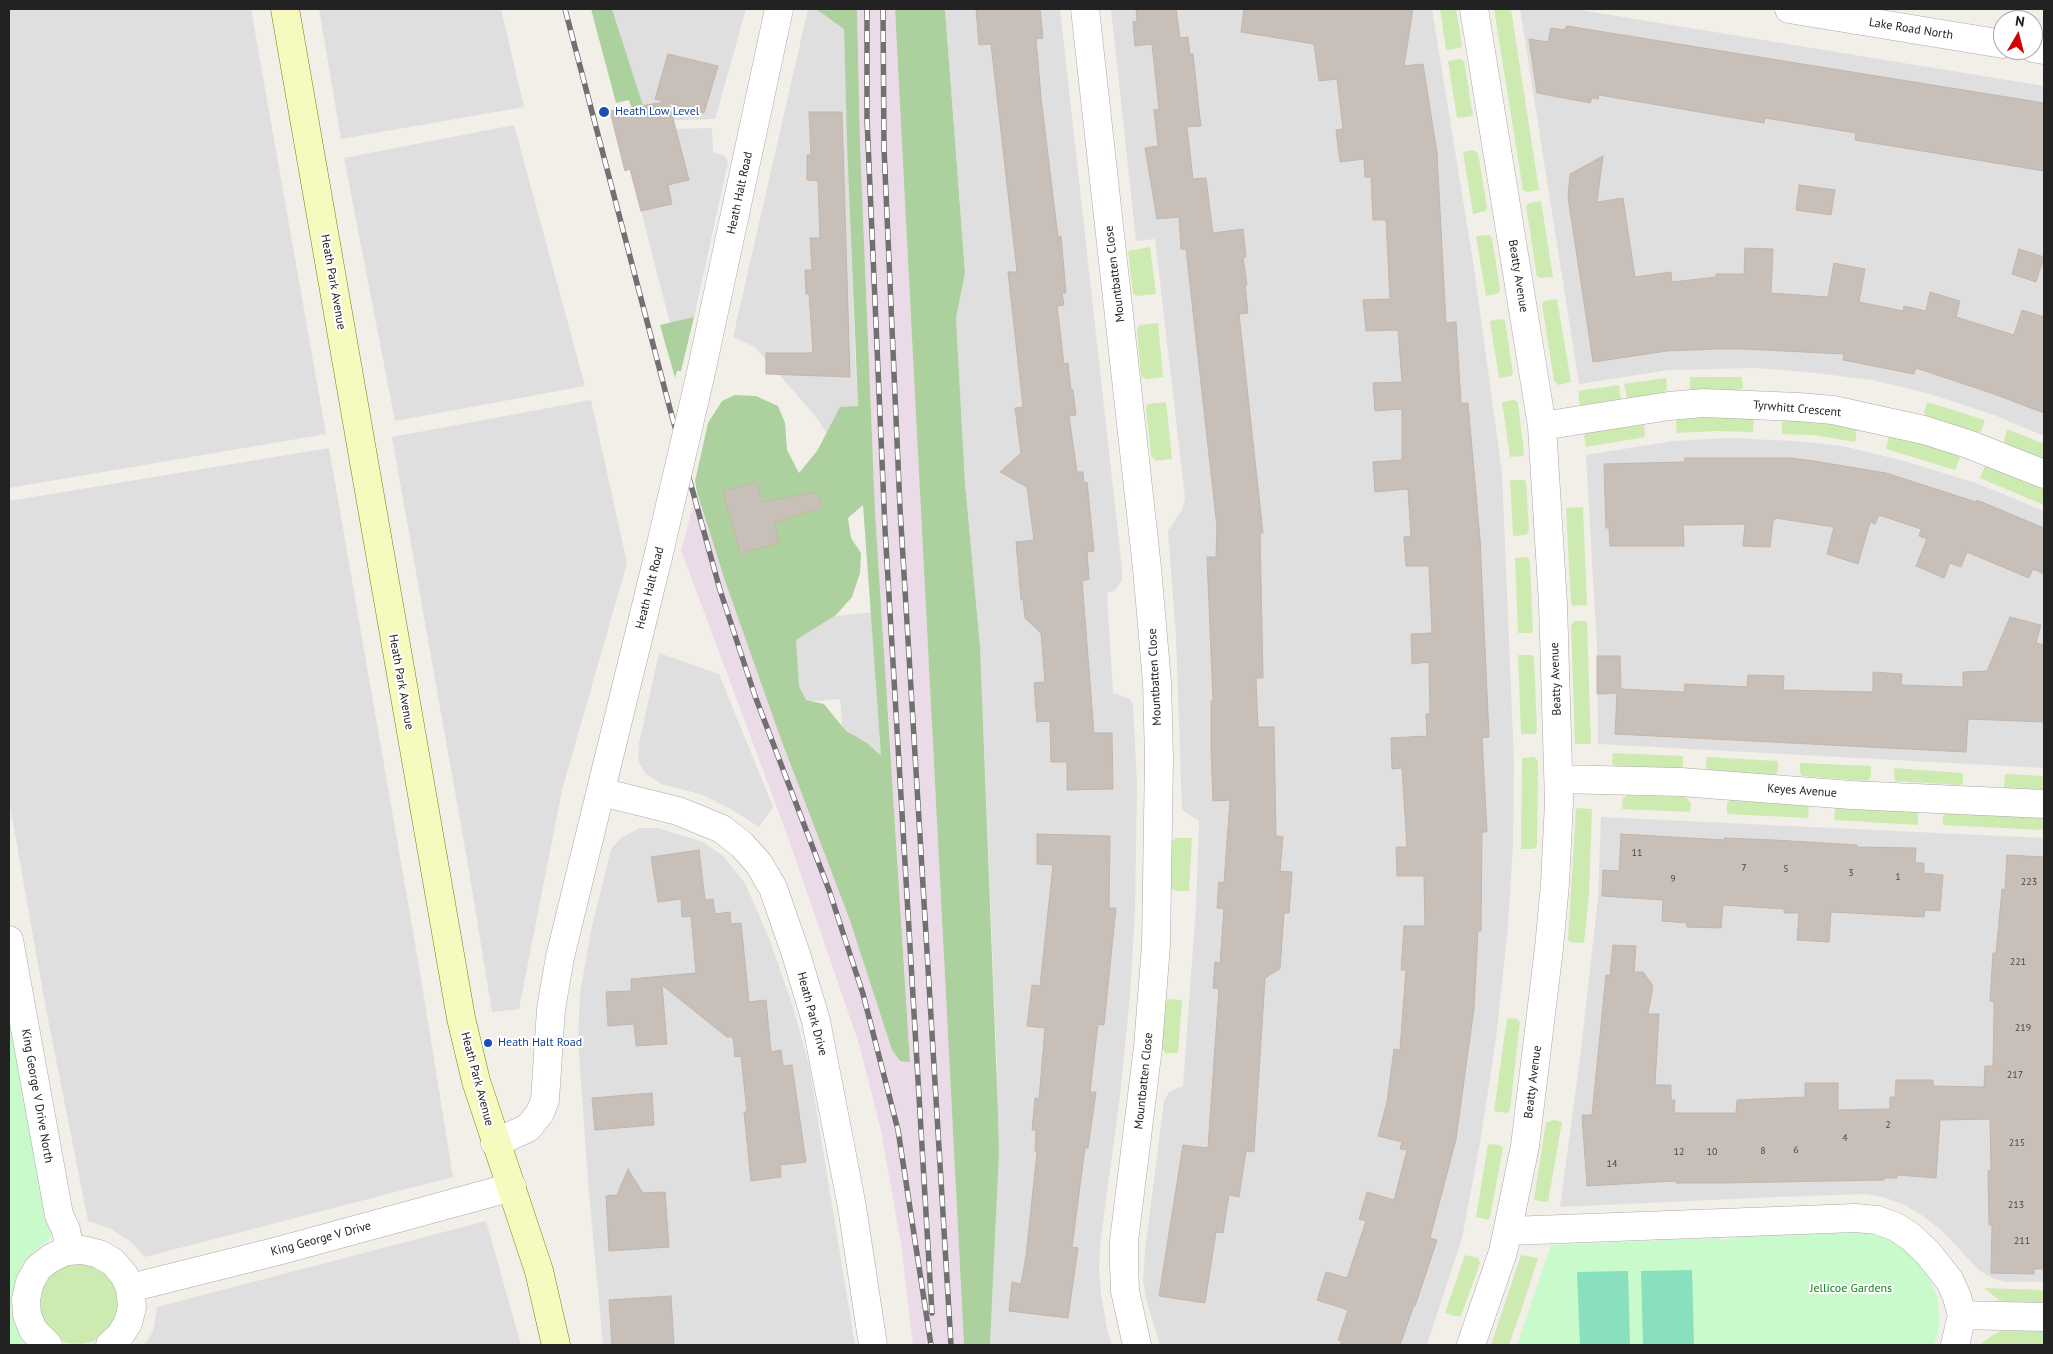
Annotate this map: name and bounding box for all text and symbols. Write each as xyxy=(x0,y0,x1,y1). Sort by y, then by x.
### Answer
north arrow xyxy=(1993,10,2043,60)
text: N xyxy=(2014,12,2026,31)
street label: Lake Road North xyxy=(1868,15,1954,43)
marker: Heath Low Level xyxy=(597,105,611,119)
place label: Heath Low Level xyxy=(615,105,699,119)
street label: Heath Halt Road xyxy=(724,150,756,236)
street label: Mountbatten Close xyxy=(1102,225,1128,323)
street label: Heath Park Avenue xyxy=(318,233,348,331)
street label: Beatty Avenue xyxy=(1505,239,1531,313)
street label: Tyrwhitt Crescent xyxy=(1752,398,1842,420)
street label: Heath Halt Road xyxy=(633,545,667,631)
street label: Mountbatten Close xyxy=(1145,628,1165,726)
street label: Heath Park Avenue xyxy=(386,633,416,731)
street label: Beatty Avenue xyxy=(1548,642,1564,716)
street label: Keyes Avenue xyxy=(1767,781,1837,801)
house number: 11 xyxy=(1632,847,1642,859)
house number: 7 xyxy=(1741,862,1747,874)
house number: 5 xyxy=(1783,863,1789,875)
house number: 3 xyxy=(1848,867,1854,879)
house number: 1 xyxy=(1895,871,1901,883)
house number: 9 xyxy=(1670,873,1676,885)
house number: 223 xyxy=(2021,876,2037,888)
house number: 221 xyxy=(2010,956,2026,968)
street label: Heath Park Drive xyxy=(794,971,830,1057)
house number: 219 xyxy=(2015,1022,2031,1034)
street label: King George V Drive North xyxy=(18,1028,56,1164)
street label: Heath Park Avenue xyxy=(458,1030,496,1128)
street label: Mountbatten Close xyxy=(1132,1032,1156,1130)
place label: Heath Halt Road xyxy=(498,1036,582,1050)
marker: Heath Halt Road xyxy=(482,1037,494,1049)
street label: Beatty Avenue xyxy=(1521,1045,1545,1119)
house number: 217 xyxy=(2007,1069,2023,1081)
house number: 2 xyxy=(1885,1119,1891,1131)
house number: 4 xyxy=(1842,1132,1848,1144)
house number: 215 xyxy=(2009,1137,2025,1149)
house number: 6 xyxy=(1793,1144,1799,1156)
house number: 8 xyxy=(1760,1145,1766,1157)
house number: 12 xyxy=(1674,1146,1684,1158)
house number: 10 xyxy=(1707,1146,1717,1158)
house number: 14 xyxy=(1607,1158,1617,1170)
house number: 213 xyxy=(2008,1199,2024,1211)
street label: King George V Drive xyxy=(269,1219,373,1259)
house number: 211 xyxy=(2014,1235,2030,1247)
park label: Jellicoe Gardens xyxy=(1810,1282,1892,1296)

